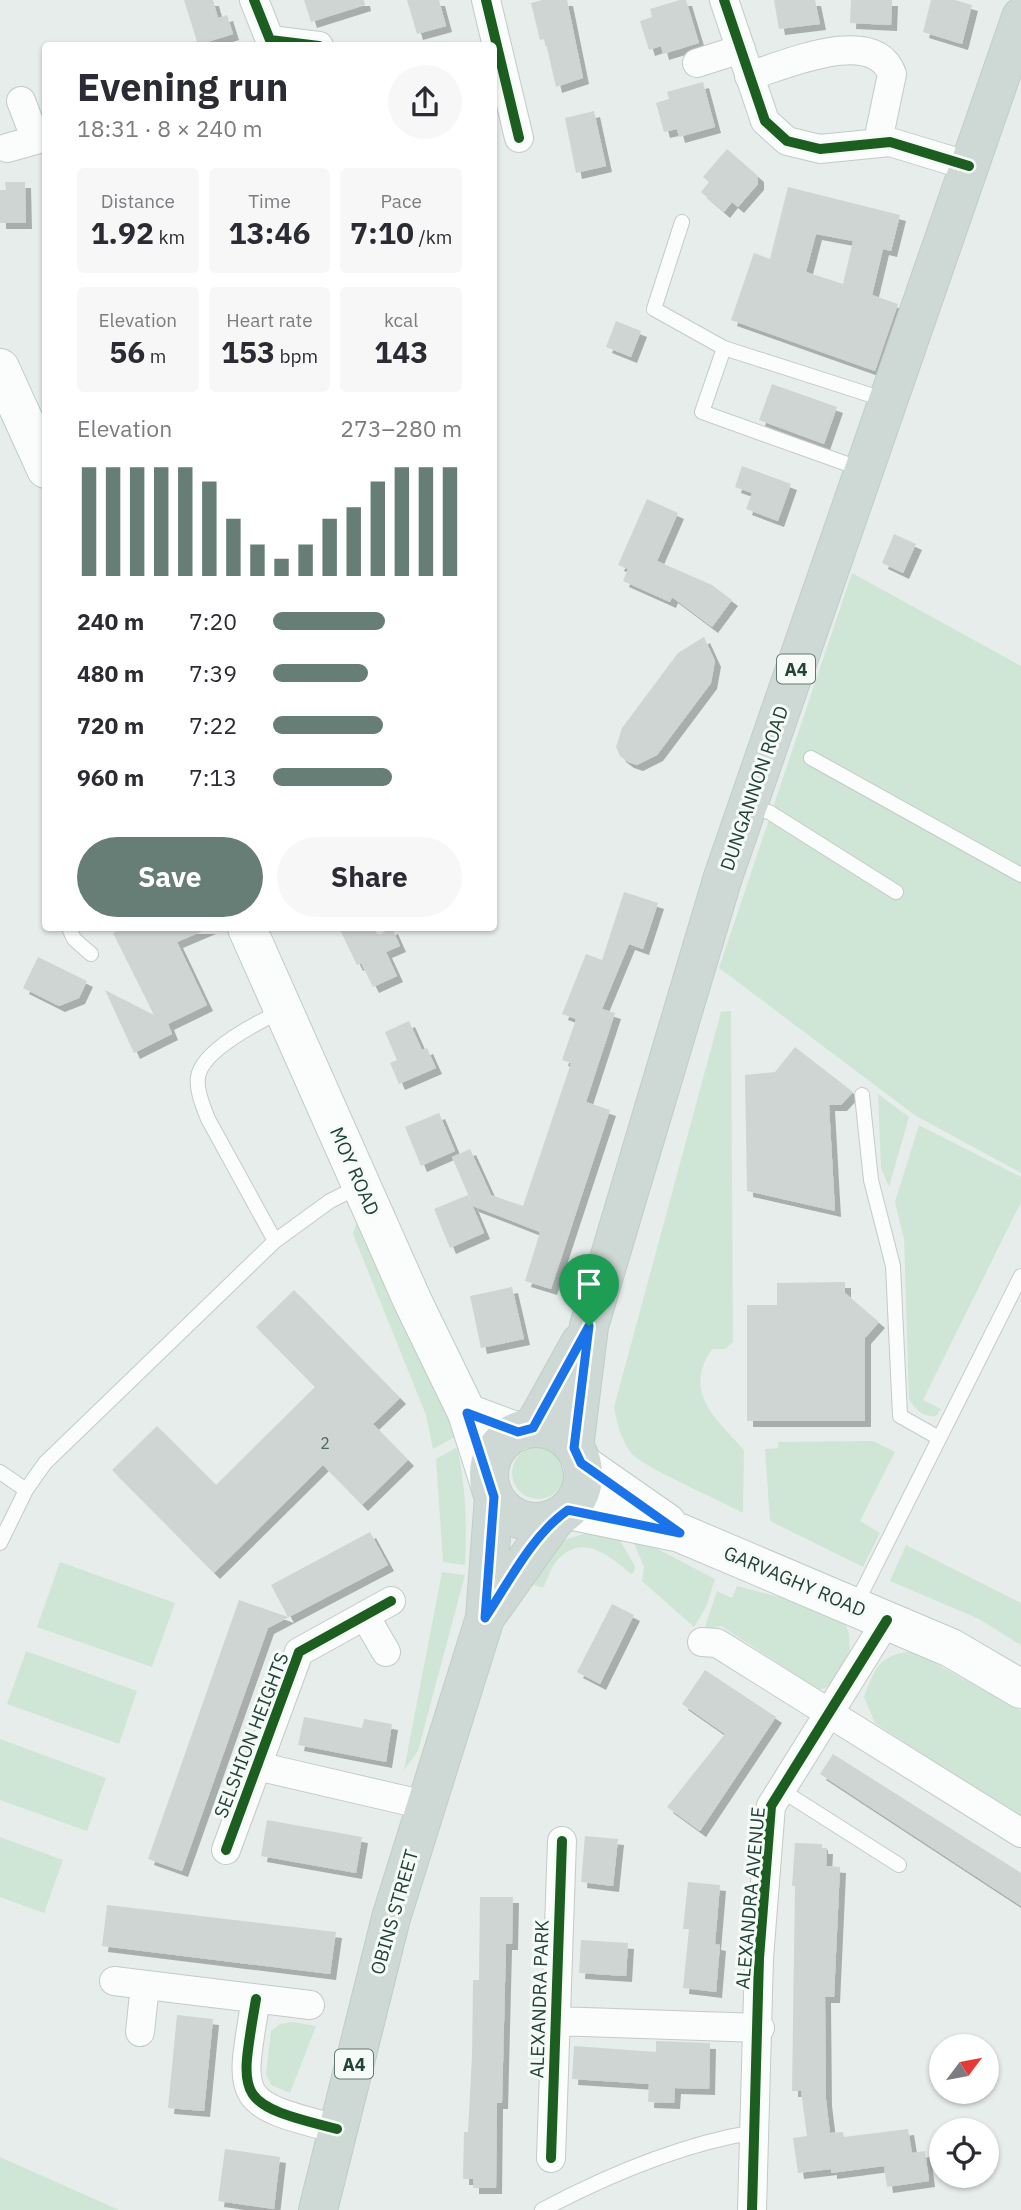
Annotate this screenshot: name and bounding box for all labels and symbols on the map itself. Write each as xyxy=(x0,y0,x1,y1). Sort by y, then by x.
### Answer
road number: A4 xyxy=(777,654,815,684)
street label: DUNGANNON ROAD xyxy=(715,702,793,874)
street label: MOY ROAD xyxy=(325,1123,385,1219)
pin xyxy=(559,1254,619,1326)
house number: 2 xyxy=(320,1433,330,1453)
street label: GARVAGHY ROAD xyxy=(720,1540,870,1622)
street label: SELSHION HEIGHTS xyxy=(208,1649,294,1821)
street label: ALEXANDRA AVENUE xyxy=(730,1806,770,1990)
street label: OBINS STREET xyxy=(365,1846,423,1977)
street label: ALEXANDRA PARK xyxy=(524,1919,554,2079)
north arrow xyxy=(929,2034,999,2104)
road number: A4 xyxy=(335,2050,373,2078)

